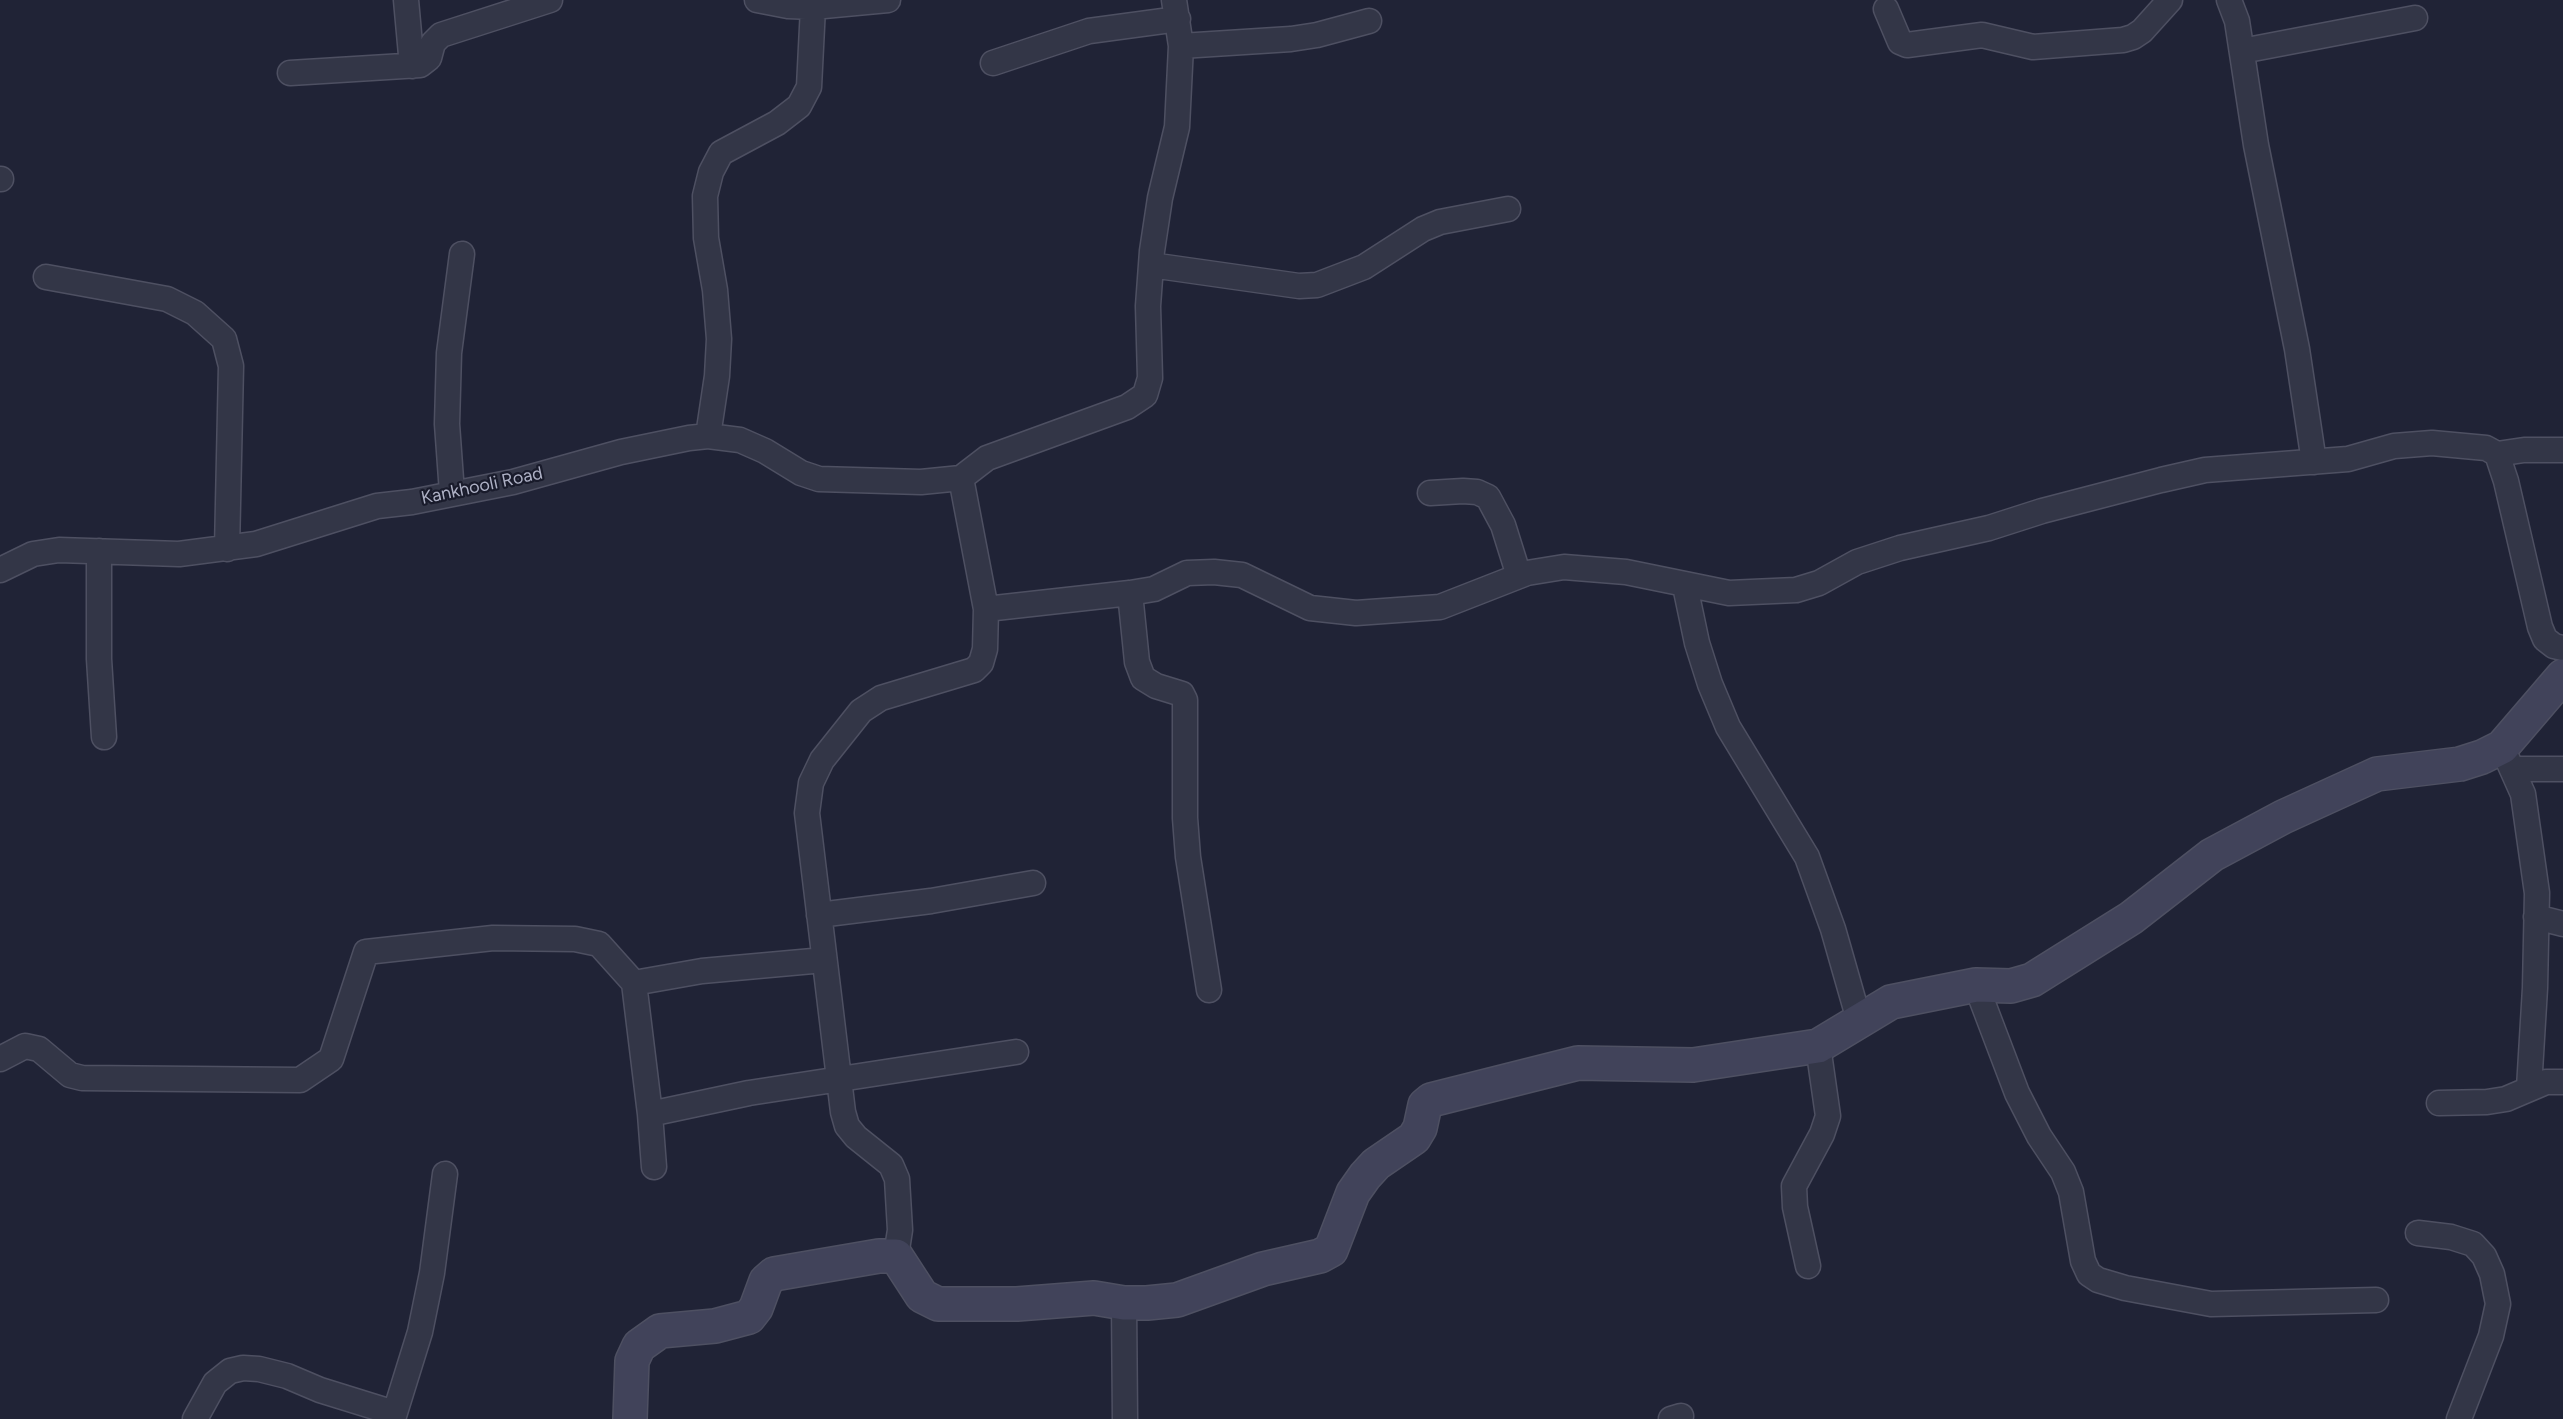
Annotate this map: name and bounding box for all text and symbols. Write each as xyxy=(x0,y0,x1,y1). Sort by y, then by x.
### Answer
street label: Kankhooli Road xyxy=(419,463,545,509)

